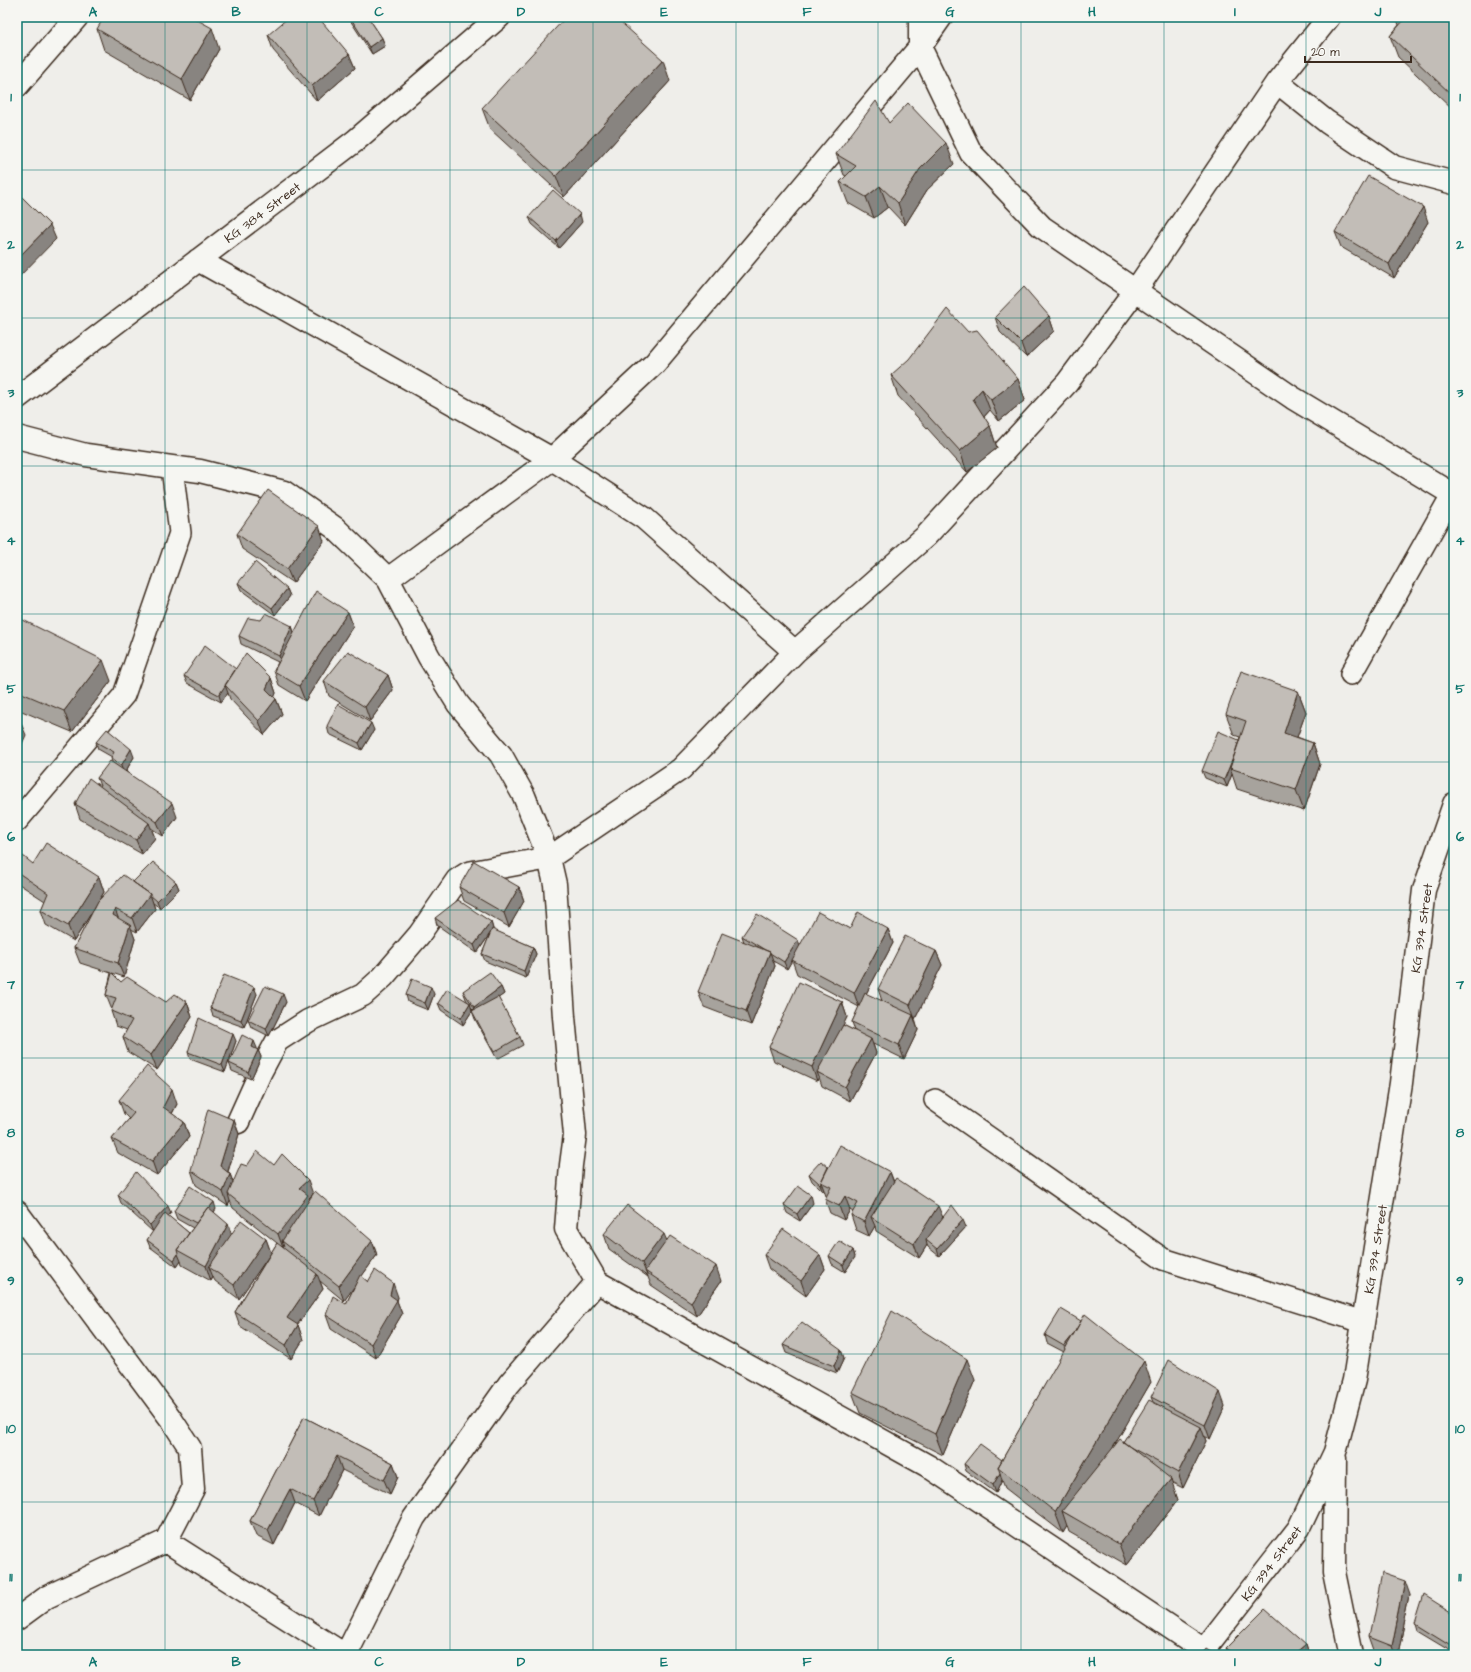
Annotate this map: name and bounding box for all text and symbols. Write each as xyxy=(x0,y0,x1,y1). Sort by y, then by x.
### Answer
text: A xyxy=(89,3,98,21)
text: B xyxy=(231,3,241,21)
text: C xyxy=(374,3,384,21)
text: D xyxy=(517,3,526,21)
text: E xyxy=(660,3,668,21)
text: F xyxy=(802,3,812,21)
text: G xyxy=(945,3,955,21)
text: H xyxy=(1088,3,1096,21)
text: I xyxy=(1234,3,1236,21)
text: J xyxy=(1374,3,1382,21)
scale bar xyxy=(1305,38,1411,64)
text: 20 m xyxy=(1311,44,1340,61)
text: 1 xyxy=(10,88,12,106)
text: 1 xyxy=(1459,88,1461,106)
street label: KG 384 Street xyxy=(221,178,305,247)
text: 2 xyxy=(6,236,15,254)
text: 2 xyxy=(1455,236,1464,254)
text: 3 xyxy=(7,384,15,402)
text: 3 xyxy=(1456,384,1464,402)
text: 4 xyxy=(7,532,16,550)
text: 4 xyxy=(1456,532,1465,550)
text: 5 xyxy=(6,680,16,698)
text: 5 xyxy=(1455,680,1465,698)
text: 6 xyxy=(7,828,16,846)
text: 6 xyxy=(1456,828,1465,846)
street label: KG 394 Street xyxy=(1407,881,1437,974)
text: 7 xyxy=(6,976,16,994)
text: 7 xyxy=(1455,976,1465,994)
text: 8 xyxy=(7,1124,16,1142)
text: 8 xyxy=(1456,1124,1465,1142)
street label: KG 394 Street xyxy=(1360,1202,1392,1295)
text: 9 xyxy=(7,1272,15,1290)
text: 9 xyxy=(1456,1272,1464,1290)
text: 10 xyxy=(6,1420,17,1438)
text: 10 xyxy=(1455,1420,1466,1438)
street label: KG 394 Street xyxy=(1237,1522,1307,1605)
text: 11 xyxy=(9,1568,13,1586)
text: 11 xyxy=(1458,1568,1462,1586)
text: A xyxy=(89,1653,98,1671)
text: B xyxy=(231,1653,241,1671)
text: C xyxy=(374,1653,384,1671)
text: D xyxy=(517,1653,526,1671)
text: E xyxy=(660,1653,668,1671)
text: F xyxy=(802,1653,812,1671)
text: G xyxy=(945,1653,955,1671)
text: H xyxy=(1088,1653,1096,1671)
text: I xyxy=(1234,1653,1236,1671)
text: J xyxy=(1374,1653,1382,1671)

